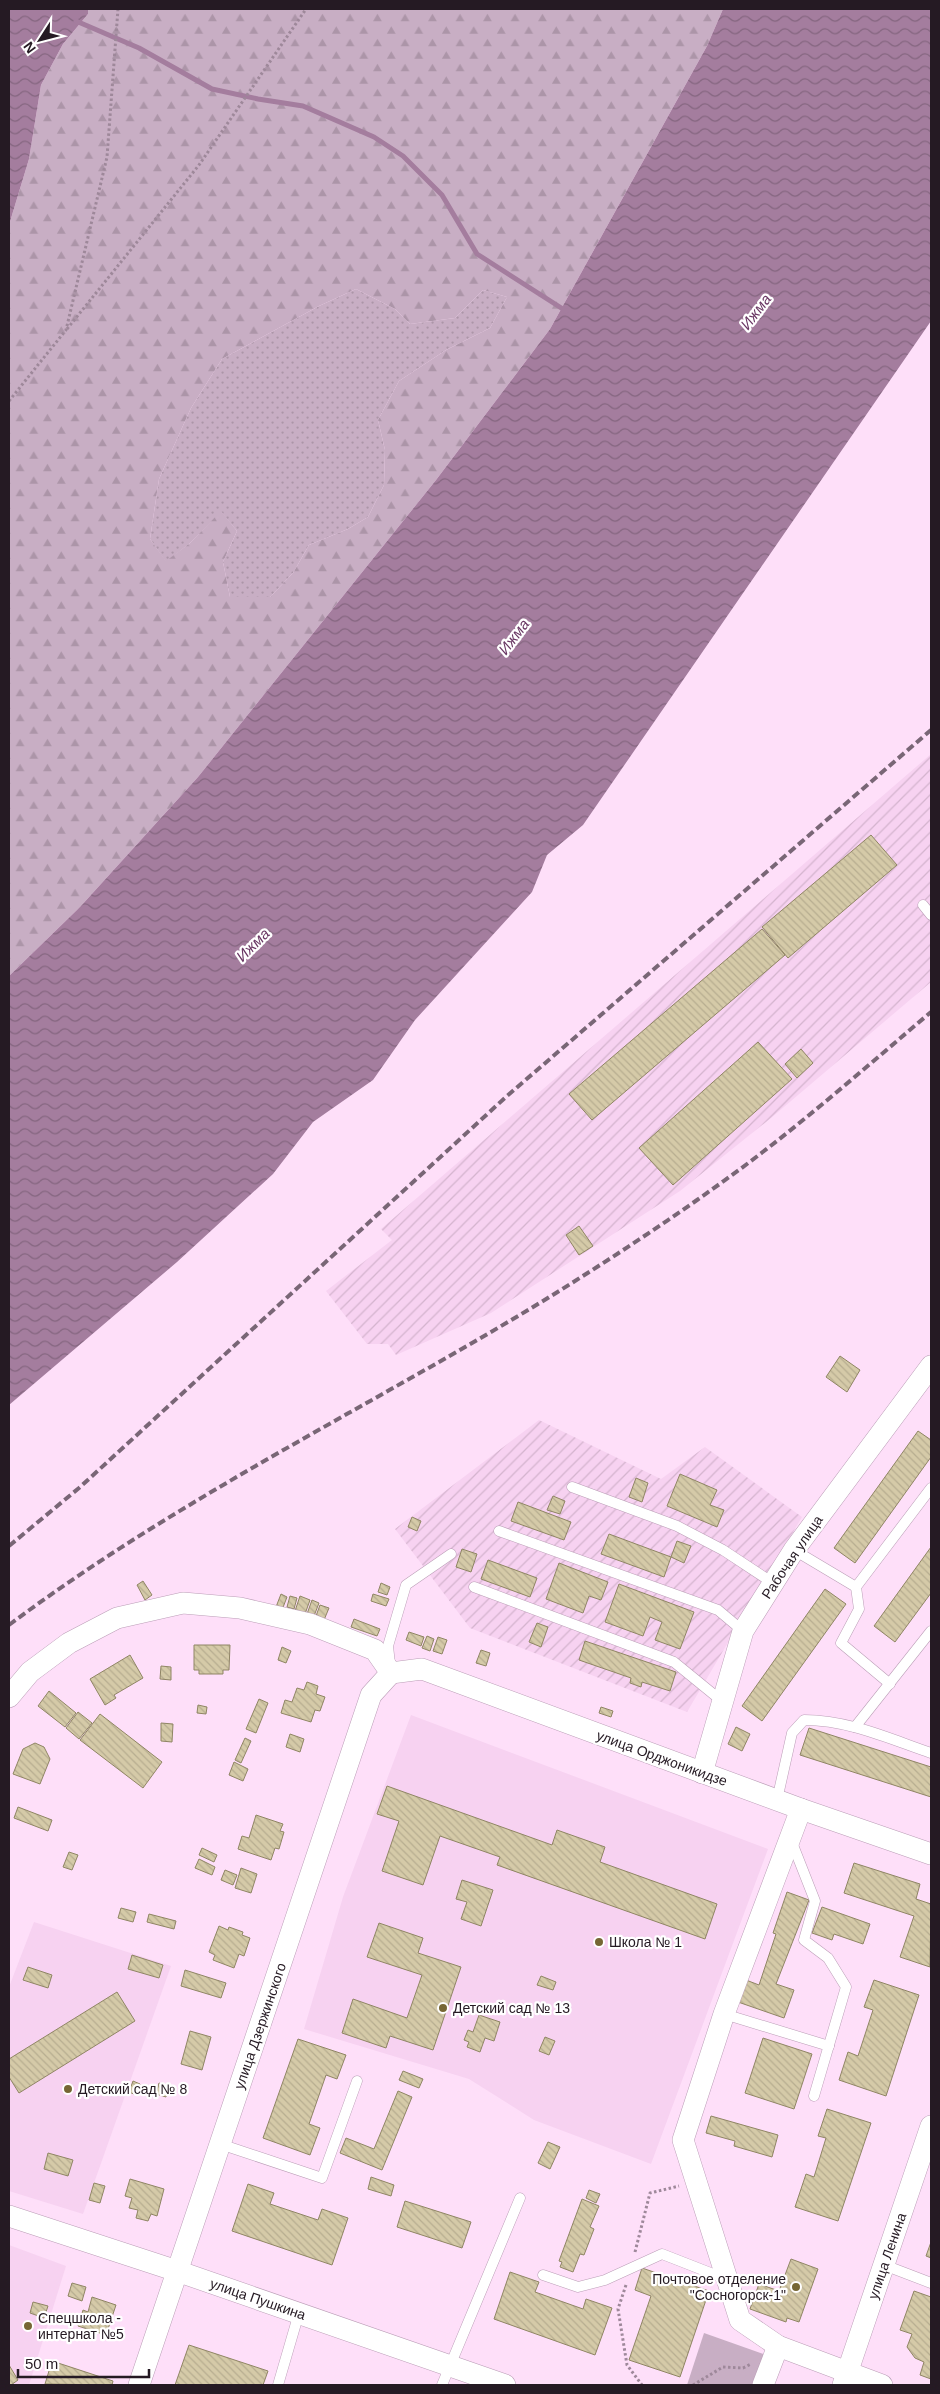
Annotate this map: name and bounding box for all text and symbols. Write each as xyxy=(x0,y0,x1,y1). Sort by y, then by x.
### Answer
north arrow xyxy=(15,15,65,65)
text: N xyxy=(20,39,39,56)
water label: Ижма xyxy=(737,291,774,333)
water label: Ижма xyxy=(495,616,532,658)
water label: Ижма xyxy=(233,925,273,965)
street label: Рабочая улица xyxy=(758,1512,826,1602)
street label: улица Орджоникидзе xyxy=(595,1727,730,1789)
place label: Школа № 1 xyxy=(609,1934,682,1950)
marker: Школа № 1 xyxy=(593,1936,605,1948)
street label: улица Дзержинского xyxy=(231,1960,289,2091)
place label: Детский сад № 13 xyxy=(453,2000,570,2016)
marker: Детский сад № 13 xyxy=(437,2002,449,2014)
place label: Детский сад № 8 xyxy=(78,2081,187,2097)
marker: Детский сад № 8 xyxy=(62,2083,74,2095)
street label: улица Ленина xyxy=(865,2210,909,2301)
place label: Почтовое отделение "Сосногорск-1" xyxy=(652,2271,786,2303)
street label: улица Пушкина xyxy=(208,2275,308,2323)
marker: Почтовое отделение "Сосногорск-1" xyxy=(790,2281,802,2293)
place label: Спецшкола - интернат №5 xyxy=(38,2310,124,2342)
marker: Спецшкола - интернат №5 xyxy=(22,2320,34,2332)
scale bar xyxy=(18,2346,149,2378)
text: 50 m xyxy=(25,2355,58,2372)

